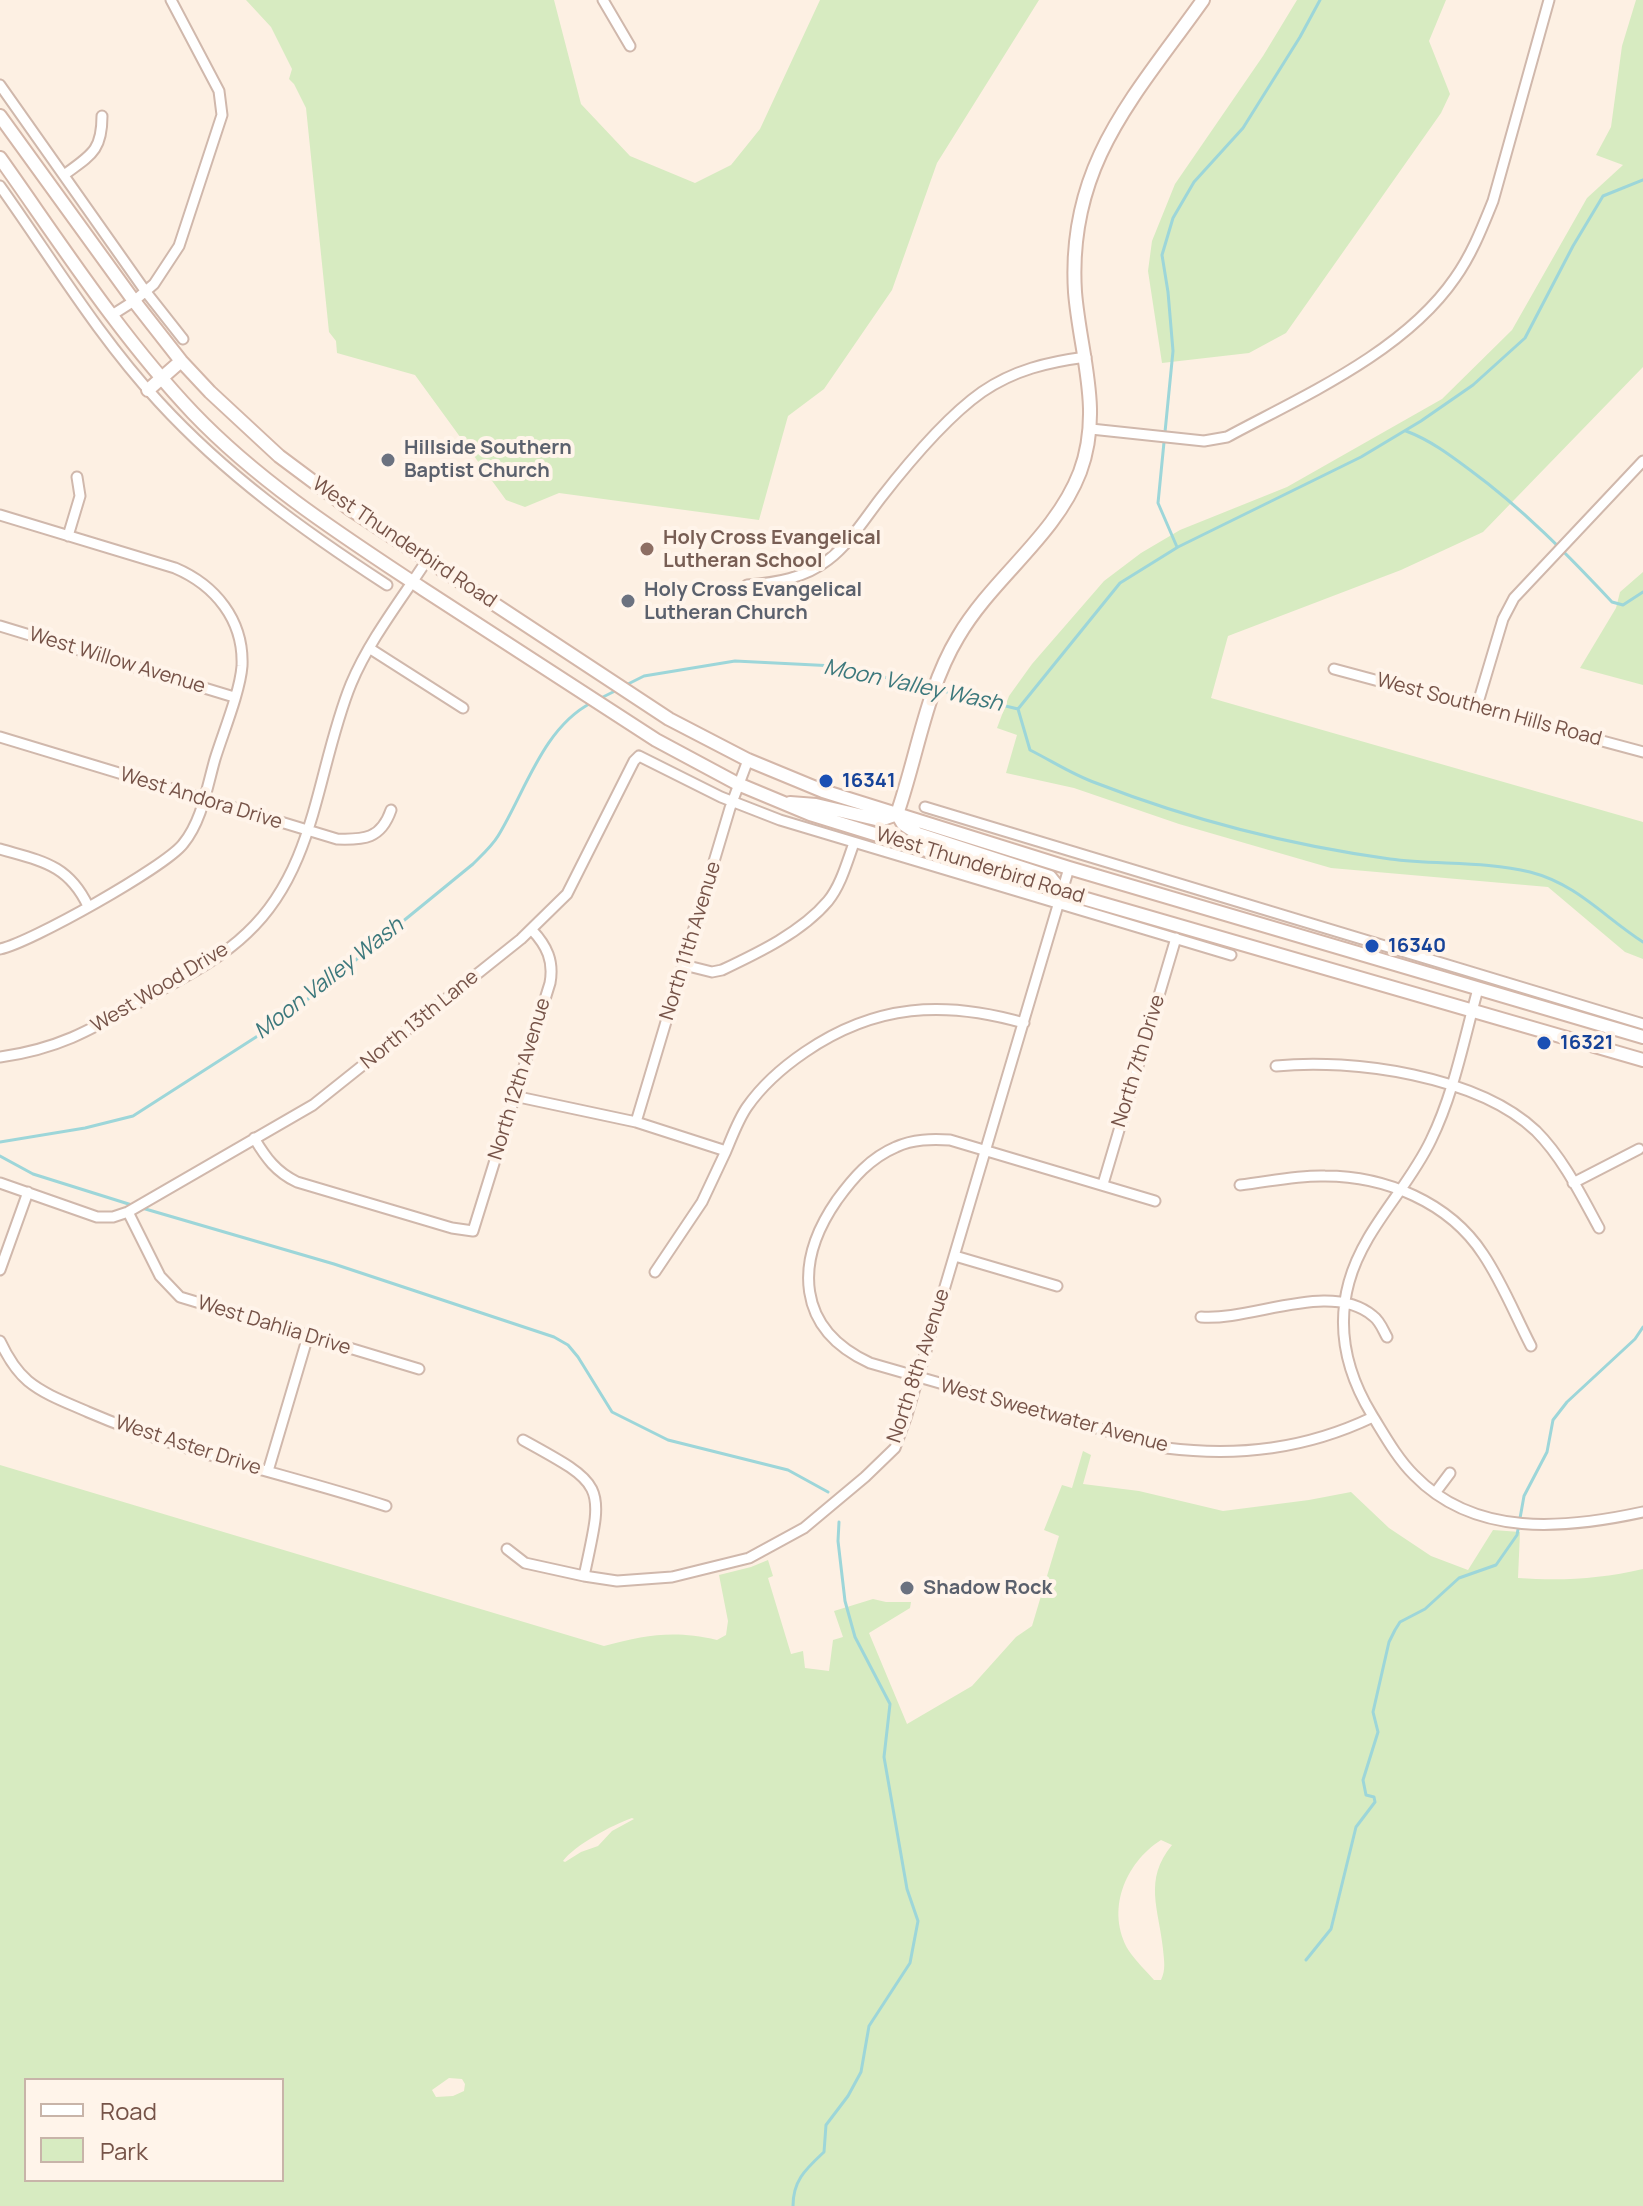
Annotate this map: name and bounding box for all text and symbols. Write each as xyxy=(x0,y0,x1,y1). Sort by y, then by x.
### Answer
place label: Hillside Southern Baptist Church xyxy=(404,436,572,483)
marker: Hillside Southern Baptist Church xyxy=(379,451,397,469)
street label: West Thunderbird Road xyxy=(307,472,501,614)
place label: Holy Cross Evangelical Lutheran School xyxy=(663,526,881,573)
marker: Holy Cross Evangelical Lutheran School xyxy=(638,540,656,558)
place label: Holy Cross Evangelical Lutheran Church xyxy=(644,578,862,625)
marker: Holy Cross Evangelical Lutheran Church xyxy=(619,592,637,610)
street label: West Willow Avenue xyxy=(26,623,208,699)
water label: Moon Valley Wash xyxy=(821,654,1005,718)
street label: West Southern Hills Road xyxy=(1374,668,1604,752)
street label: West Andora Drive xyxy=(117,763,285,835)
place label: 16341 xyxy=(842,769,896,793)
marker: 16341 xyxy=(817,772,835,790)
street label: West Thunderbird Road xyxy=(873,823,1087,909)
street label: North 11th Avenue xyxy=(655,859,727,1023)
water label: Moon Valley Wash xyxy=(249,913,409,1045)
place label: 16340 xyxy=(1388,934,1446,958)
marker: 16340 xyxy=(1363,937,1381,955)
street label: West Wood Drive xyxy=(87,938,233,1038)
street label: North 13th Lane xyxy=(356,965,484,1075)
street label: North 7th Drive xyxy=(1107,992,1171,1130)
street label: North 12th Avenue xyxy=(484,995,556,1163)
place label: 16321 xyxy=(1560,1031,1613,1055)
marker: 16321 xyxy=(1535,1034,1553,1052)
street label: North 8th Avenue xyxy=(883,1286,955,1446)
street label: West Dahlia Drive xyxy=(194,1291,354,1361)
street label: West Sweetwater Avenue xyxy=(937,1374,1171,1458)
street label: West Aster Drive xyxy=(112,1411,264,1481)
place label: Shadow Rock xyxy=(923,1576,1052,1600)
marker: Shadow Rock xyxy=(898,1579,916,1597)
legend xyxy=(24,2078,284,2182)
text: Road xyxy=(100,2094,157,2127)
text: Park xyxy=(100,2134,148,2167)

